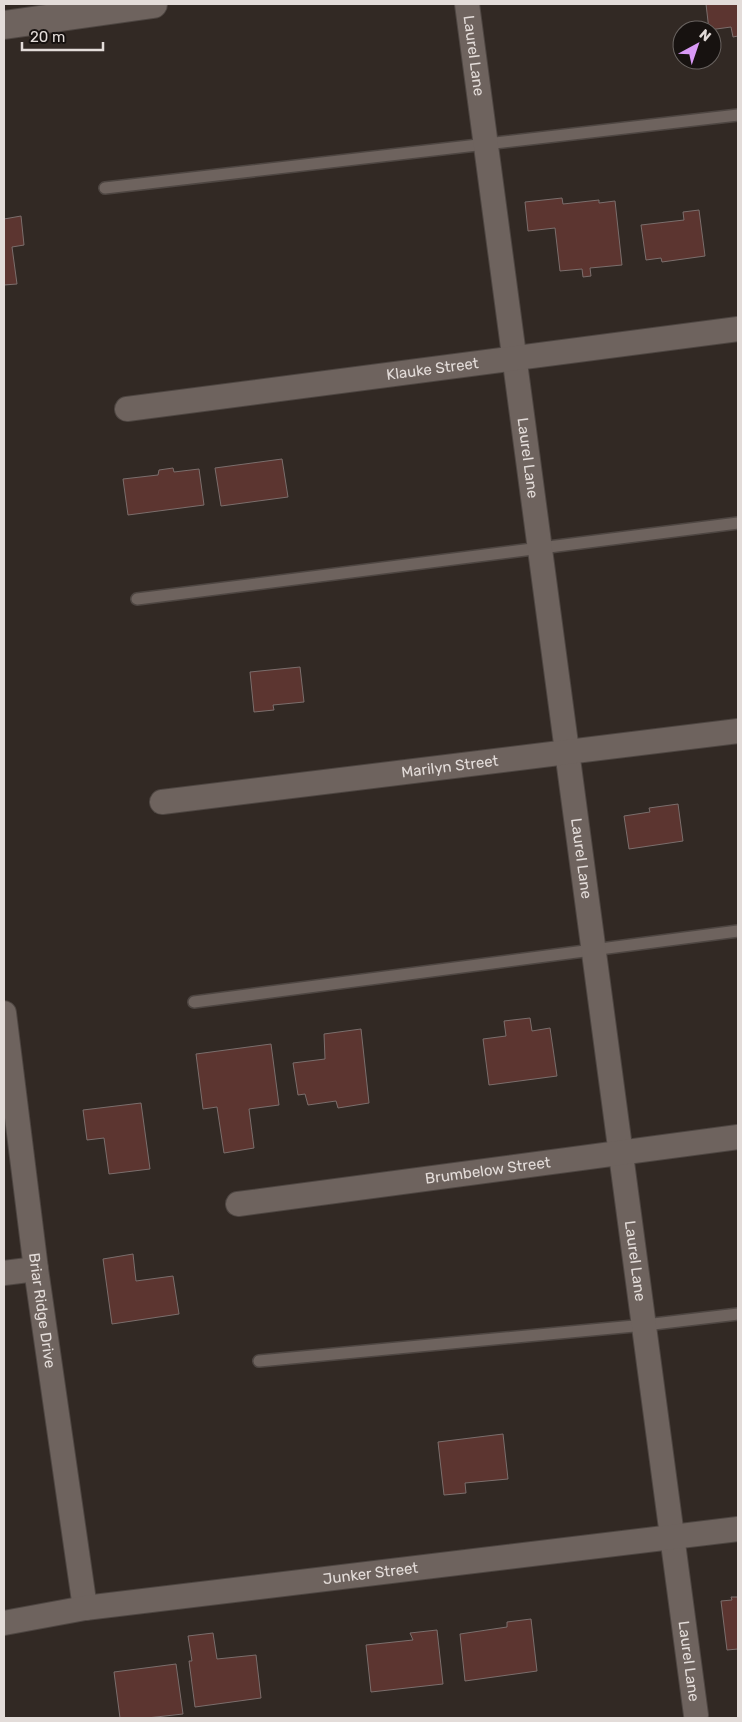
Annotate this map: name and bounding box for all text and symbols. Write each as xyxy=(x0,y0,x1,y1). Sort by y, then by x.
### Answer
street label: Laurel Lane xyxy=(460,14,488,97)
scale bar xyxy=(22,20,104,52)
north arrow xyxy=(672,20,722,70)
text: N xyxy=(696,26,714,45)
text: 20 m xyxy=(30,28,65,46)
street label: Klauke Street xyxy=(385,354,480,384)
street label: Laurel Lane xyxy=(513,416,542,499)
street label: Marilyn Street xyxy=(400,752,500,781)
street label: Laurel Lane xyxy=(567,817,596,900)
street label: Brumbelow Street xyxy=(424,1153,552,1188)
street label: Laurel Lane xyxy=(621,1219,650,1302)
street label: Briar Ridge Drive xyxy=(25,1252,59,1369)
street label: Junker Street xyxy=(322,1559,419,1588)
street label: Laurel Lane xyxy=(674,1620,703,1703)

